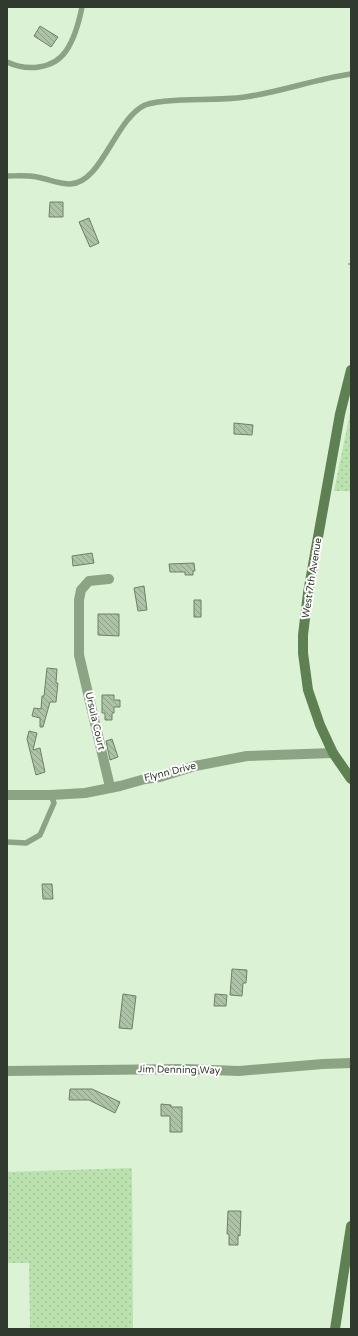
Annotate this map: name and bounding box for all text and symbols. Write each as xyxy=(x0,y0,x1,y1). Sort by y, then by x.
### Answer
street label: West 7th Avenue xyxy=(300,537,324,619)
street label: Ursula Court xyxy=(82,691,108,751)
street label: Flynn Drive xyxy=(143,760,198,784)
street label: Jim Denning Way xyxy=(138,1063,221,1077)

